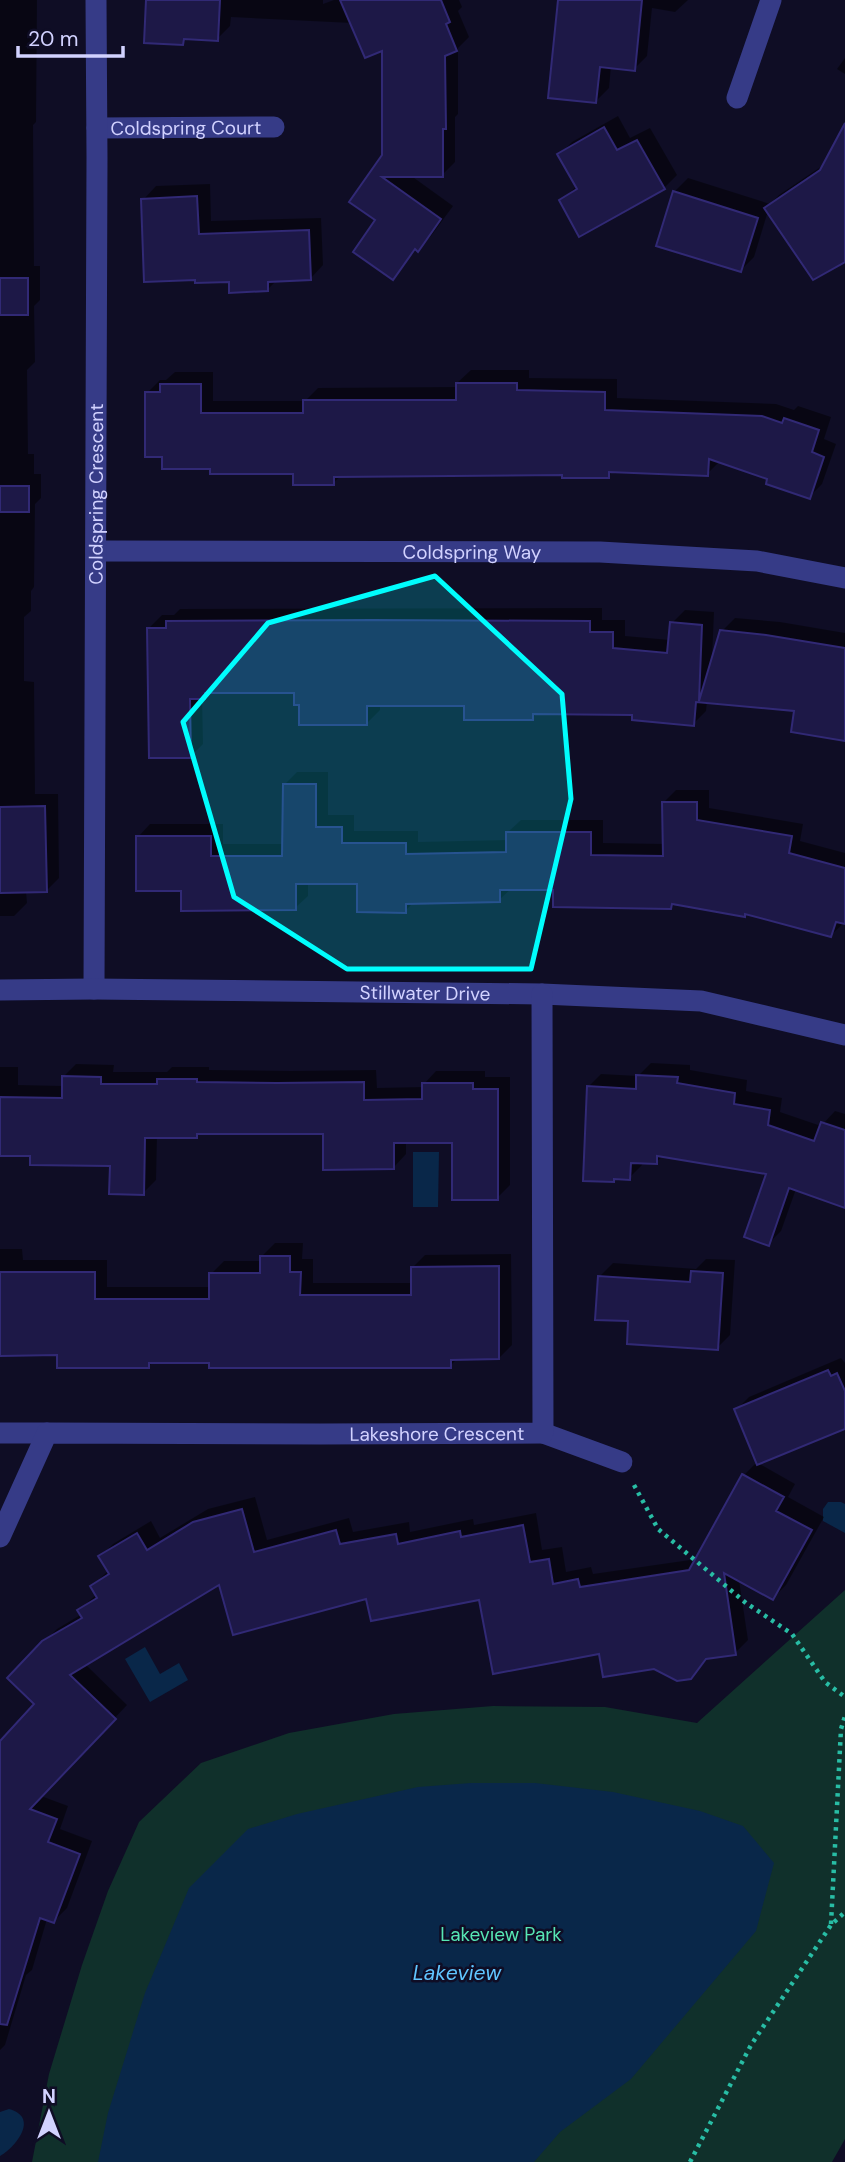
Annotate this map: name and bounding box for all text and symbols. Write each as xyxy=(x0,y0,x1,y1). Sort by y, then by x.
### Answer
scale bar xyxy=(18,14,122,58)
text: 20 m xyxy=(28,25,79,53)
street label: Coldspring Court xyxy=(110,115,262,140)
street label: Coldspring Crescent xyxy=(83,403,109,585)
street label: Coldspring Way xyxy=(403,539,542,564)
street label: Stillwater Drive xyxy=(359,979,491,1006)
street label: Lakeshore Crescent xyxy=(349,1421,524,1446)
park label: Lakeview Park xyxy=(440,1922,562,1947)
water label: Lakeview xyxy=(413,1959,502,1987)
north arrow xyxy=(14,2078,84,2148)
text: N xyxy=(42,2084,56,2109)

